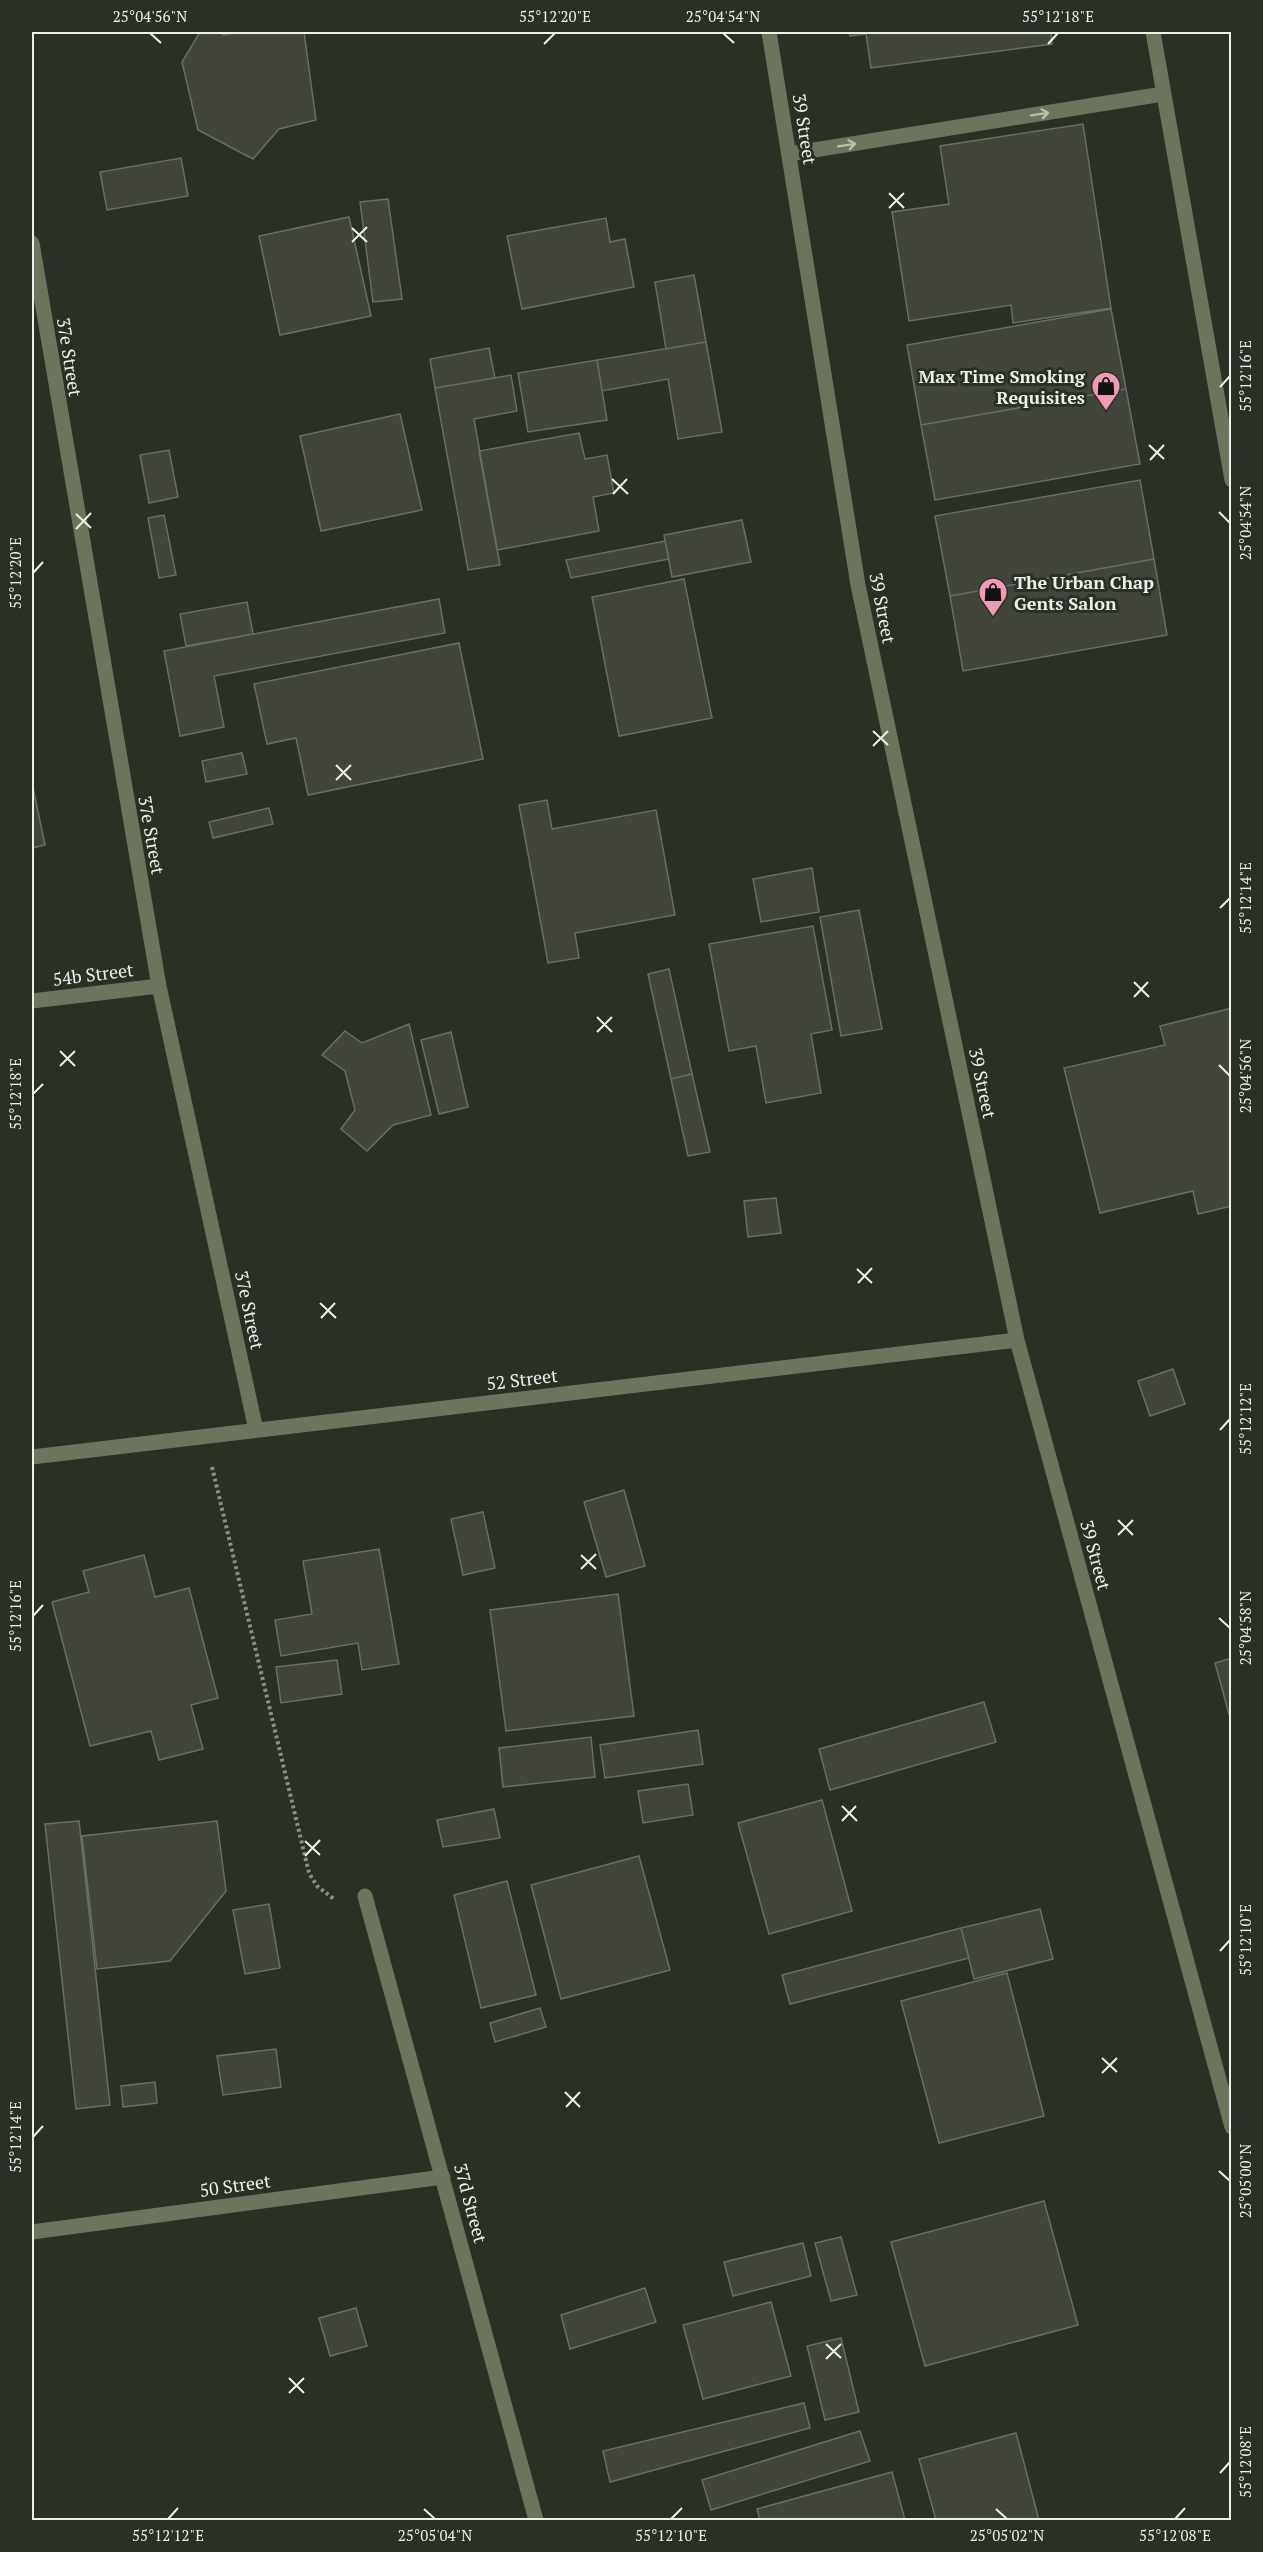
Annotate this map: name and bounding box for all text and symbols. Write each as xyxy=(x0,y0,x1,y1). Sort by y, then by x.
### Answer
text: 25°04'56"N xyxy=(113,6,187,26)
text: 55°12'20"E xyxy=(519,6,591,26)
text: 25°04'54"N xyxy=(686,6,760,26)
text: 55°12'18"E xyxy=(1022,6,1094,26)
street label: 39 Street xyxy=(788,92,823,167)
one-way arrow xyxy=(1029,108,1049,119)
one-way arrow xyxy=(837,139,857,150)
street label: 37e Street xyxy=(52,316,88,399)
text: 55°12'16"E xyxy=(1235,340,1255,412)
place label: Max Time Smoking Requisites xyxy=(919,364,1086,409)
shop icon: Max Time Smoking Requisites xyxy=(1090,370,1122,412)
text: 25°04'54"N xyxy=(1235,486,1255,560)
text: 55°12'20"E xyxy=(5,537,25,609)
place label: The Urban Chap Gents Salon xyxy=(1014,570,1154,615)
street label: 39 Street xyxy=(864,571,902,646)
shop icon: The Urban Chap Gents Salon xyxy=(977,576,1009,618)
street label: 37e Street xyxy=(133,794,171,877)
text: 55°12'14"E xyxy=(1235,862,1255,934)
street label: 54b Street xyxy=(51,957,135,991)
text: 25°04'56"N xyxy=(1235,1039,1255,1113)
street label: 39 Street xyxy=(964,1045,1002,1121)
text: 55°12'18"E xyxy=(5,1058,25,1130)
street label: 37e Street xyxy=(230,1269,270,1352)
street label: 52 Street xyxy=(485,1363,559,1395)
text: 55°12'12"E xyxy=(1235,1383,1255,1455)
street label: 39 Street xyxy=(1075,1517,1117,1593)
text: 55°12'16"E xyxy=(5,1580,25,1652)
text: 25°04'58"N xyxy=(1235,1591,1255,1665)
text: 55°12'10"E xyxy=(1235,1904,1255,1976)
text: 55°12'14"E xyxy=(5,2101,25,2173)
text: 25°05'00"N xyxy=(1235,2144,1255,2218)
street label: 37d Street xyxy=(449,2160,493,2246)
street label: 50 Street xyxy=(198,2168,272,2202)
text: 55°12'08"E xyxy=(1235,2426,1255,2498)
text: 55°12'12"E xyxy=(132,2525,204,2545)
text: 25°05'04"N xyxy=(398,2525,472,2545)
text: 55°12'10"E xyxy=(635,2525,707,2545)
text: 25°05'02"N xyxy=(970,2525,1044,2545)
text: 55°12'08"E xyxy=(1139,2525,1211,2545)

